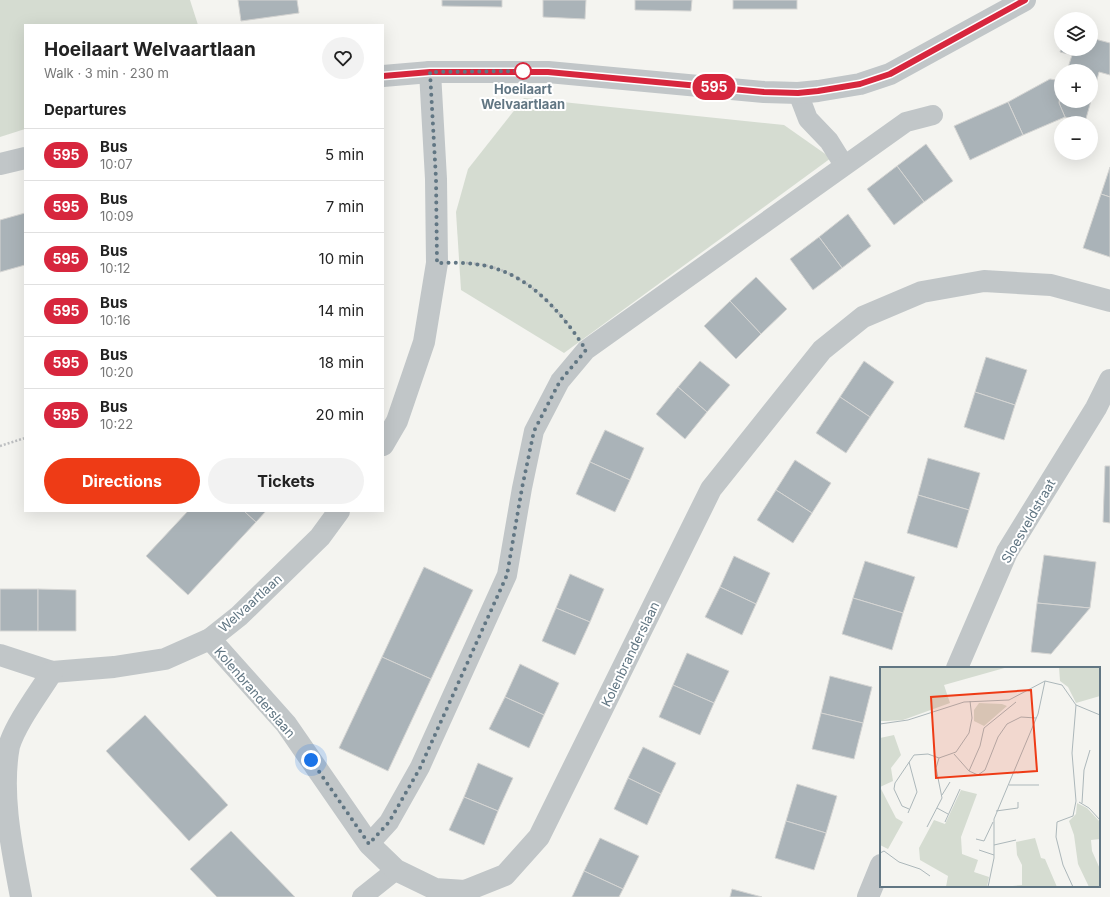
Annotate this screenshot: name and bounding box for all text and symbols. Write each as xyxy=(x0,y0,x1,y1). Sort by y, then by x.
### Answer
map controls xyxy=(1054,12,1098,160)
button: layers xyxy=(1054,12,1098,56)
button: heart xyxy=(322,37,364,79)
text: Hoeilaart Welvaartlaan xyxy=(44,38,256,61)
marker: Hoeilaart Welvaartlaan xyxy=(514,62,532,80)
button: + xyxy=(1054,64,1098,108)
text: Walk · 3 min · 230 m xyxy=(44,65,169,81)
line badge: 595 xyxy=(691,74,737,100)
text: 595 xyxy=(701,78,728,95)
place label: Hoeilaart Welvaartlaan xyxy=(481,81,565,112)
text: Departures xyxy=(44,100,126,119)
button: − xyxy=(1054,116,1098,160)
text: Bus xyxy=(100,137,128,156)
text: 5 min xyxy=(325,145,364,164)
text: 595 xyxy=(53,146,80,163)
text: 10:07 xyxy=(100,156,133,172)
text: Bus xyxy=(100,189,128,208)
text: 7 min xyxy=(326,197,364,216)
text: 595 xyxy=(53,198,80,215)
text: 10:09 xyxy=(100,208,134,224)
text: Bus xyxy=(100,241,128,260)
text: 10 min xyxy=(319,249,364,268)
text: 595 xyxy=(53,250,80,267)
text: 10:12 xyxy=(100,260,130,276)
text: Bus xyxy=(100,293,128,312)
text: 14 min xyxy=(318,301,364,320)
text: 595 xyxy=(53,302,80,319)
text: 10:16 xyxy=(100,312,131,328)
text: Bus xyxy=(100,345,128,364)
text: 18 min xyxy=(319,353,364,372)
text: 595 xyxy=(53,354,80,371)
text: 10:20 xyxy=(100,364,133,380)
text: Bus xyxy=(100,397,128,416)
text: 20 min xyxy=(316,405,364,424)
text: 595 xyxy=(53,406,80,423)
text: 10:22 xyxy=(100,416,133,432)
button: Directions xyxy=(44,458,200,504)
button: Tickets xyxy=(208,458,364,504)
street label: Sloesveldstraat xyxy=(997,476,1059,566)
street label: Welvaartlaan xyxy=(215,570,285,636)
street label: Kolenbranderslaan xyxy=(598,599,662,709)
street label: Kolenbranderslaan xyxy=(211,643,299,741)
inset map xyxy=(880,667,1100,887)
your location xyxy=(301,750,321,770)

